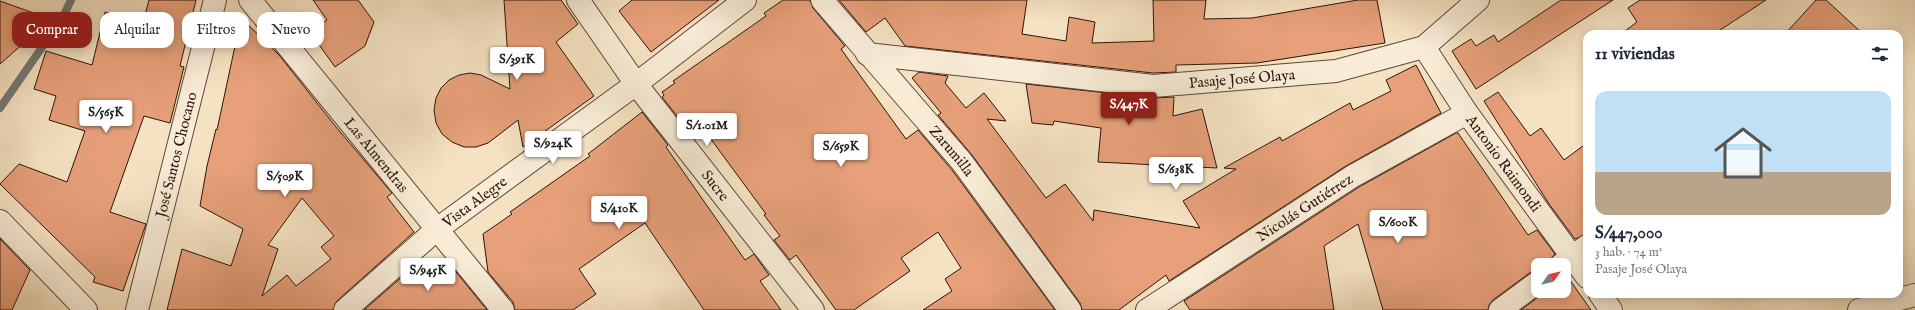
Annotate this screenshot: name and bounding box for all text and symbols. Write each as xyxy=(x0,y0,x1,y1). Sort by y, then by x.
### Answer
chip: Comprar xyxy=(12,12,92,48)
chip: Alquilar xyxy=(100,12,174,48)
chip: Filtros xyxy=(182,12,249,48)
chip: Nuevo xyxy=(257,12,324,48)
icon: filters xyxy=(1869,43,1891,65)
text: 11 viviendas xyxy=(1595,44,1675,65)
pin: S/391K xyxy=(484,47,550,81)
text: S/391K xyxy=(499,51,535,68)
street label: Pasaje José Olaya xyxy=(1188,65,1296,93)
street label: José Santos Chocano xyxy=(151,90,201,222)
pin: S/447K xyxy=(1096,92,1162,126)
text: S/447K xyxy=(1110,96,1148,113)
pin: S/565K xyxy=(73,100,139,134)
text: S/565K xyxy=(88,104,124,121)
street label: Antonio Raimondi xyxy=(1461,110,1546,216)
street label: Las Almendras xyxy=(340,113,413,196)
pin: S/1.01M xyxy=(670,113,744,147)
text: S/1.01M xyxy=(686,117,728,134)
icon: home xyxy=(1707,117,1779,189)
street label: Zarumilla xyxy=(925,121,979,180)
pin: S/924K xyxy=(520,131,586,165)
pin: S/659K xyxy=(808,134,874,168)
text: S/924K xyxy=(534,135,572,152)
text: S/659K xyxy=(823,138,859,155)
pin: S/638K xyxy=(1143,157,1209,191)
text: S/638K xyxy=(1158,161,1194,178)
pin: S/509K xyxy=(252,164,318,198)
street label: Sucre xyxy=(697,166,734,205)
text: S/509K xyxy=(266,168,304,185)
street label: Nicolás Gutiérrez xyxy=(1253,169,1356,246)
street label: Vista Alegre xyxy=(438,172,511,232)
pin: S/410K xyxy=(586,196,652,230)
text: S/410K xyxy=(600,200,638,217)
pin: S/600K xyxy=(1365,210,1431,244)
text: S/600K xyxy=(1379,214,1417,231)
text: S/447,000 xyxy=(1595,223,1663,244)
text: 3 hab. · 74 m² xyxy=(1595,244,1662,261)
pin: S/945K xyxy=(395,258,461,292)
north arrow xyxy=(1531,258,1571,298)
map controls xyxy=(1531,258,1571,298)
text: Pasaje José Olaya xyxy=(1595,261,1687,278)
text: S/945K xyxy=(409,262,447,279)

